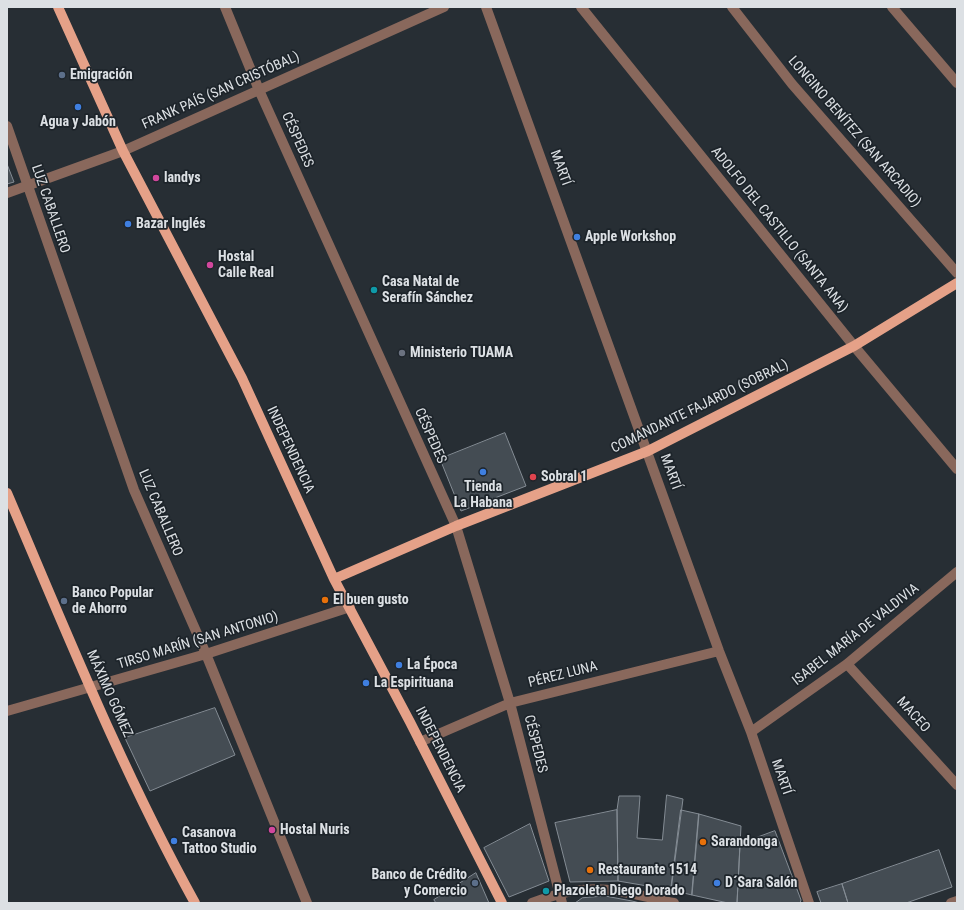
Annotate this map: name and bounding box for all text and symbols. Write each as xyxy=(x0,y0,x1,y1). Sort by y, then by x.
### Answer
street label: FRANK PAÍS (SAN CRISTÓBAL) xyxy=(140,49,302,133)
street label: LONGINO BENÍTEZ (SAN ARCADIO) xyxy=(784,53,924,211)
place label: Emigración xyxy=(70,67,133,83)
marker: Emigración xyxy=(57,70,67,80)
marker: Agua y Jabón xyxy=(73,102,83,112)
street label: CÉSPEDES xyxy=(277,110,317,170)
place label: Agua y Jabón xyxy=(40,114,116,130)
street label: ADOLFO DEL CASTILLO (SANTA ANA) xyxy=(707,144,851,316)
street label: MARTÍ xyxy=(546,148,574,188)
street label: LUZ CABALLERO xyxy=(27,163,73,255)
place label: landys xyxy=(164,170,201,186)
marker: landys xyxy=(151,173,161,183)
place label: Bazar Inglés xyxy=(136,216,206,232)
marker: Bazar Inglés xyxy=(123,219,133,229)
place label: Apple Workshop xyxy=(585,229,676,245)
marker: Apple Workshop xyxy=(572,232,582,242)
place label: Hostal Calle Real xyxy=(218,249,274,282)
marker: Hostal Calle Real xyxy=(205,260,215,270)
place label: Casa Natal de Serafín Sánchez xyxy=(382,274,473,306)
marker: Casa Natal de Serafín Sánchez xyxy=(369,285,379,295)
place label: Ministerio TUAMA xyxy=(410,345,513,361)
marker: Ministerio TUAMA xyxy=(397,348,407,358)
street label: COMANDANTE FAJARDO (SOBRAL) xyxy=(609,357,791,457)
street label: INDEPENDENCIA xyxy=(263,404,317,496)
street label: CÉSPEDES xyxy=(410,406,450,466)
street label: MARTÍ xyxy=(656,452,684,492)
street label: LUZ CABALLERO xyxy=(134,467,186,559)
marker: Tienda La Habana xyxy=(478,467,488,477)
place label: Sobral 1 xyxy=(541,469,587,485)
marker: Sobral 1 xyxy=(528,472,538,482)
place label: Tienda La Habana xyxy=(454,479,512,512)
street label: ISABEL MARÍA DE VALDIVIA xyxy=(789,580,923,690)
place label: Banco Popular de Ahorro xyxy=(72,585,153,618)
place label: El buen gusto xyxy=(333,592,409,608)
marker: El buen gusto xyxy=(320,595,330,605)
marker: Banco Popular de Ahorro xyxy=(59,596,69,606)
street label: TIRSO MARÍN (SAN ANTONIO) xyxy=(115,608,281,674)
street label: MÁXIMO GÓMEZ xyxy=(82,648,136,740)
place label: La Época xyxy=(407,657,457,673)
street label: PÉREZ LUNA xyxy=(527,658,599,692)
marker: La Época xyxy=(394,660,404,670)
place label: La Espirituana xyxy=(374,675,454,691)
marker: La Espirituana xyxy=(361,678,371,688)
street label: MACEO xyxy=(893,694,933,736)
street label: INDEPENDENCIA xyxy=(411,704,469,796)
street label: CÉSPEDES xyxy=(520,713,550,775)
street label: MARTÍ xyxy=(767,757,795,797)
place label: Hostal Nuris xyxy=(280,822,350,838)
place label: Casanova Tattoo Studio xyxy=(182,825,257,858)
marker: Hostal Nuris xyxy=(267,825,277,835)
place label: Sarandonga xyxy=(711,834,778,850)
marker: Casanova Tattoo Studio xyxy=(169,836,179,846)
marker: Sarandonga xyxy=(698,837,708,847)
place label: Restaurante 1514 xyxy=(598,862,697,878)
marker: Restaurante 1514 xyxy=(585,865,595,875)
place label: Banco de Crédito y Comercio xyxy=(371,867,467,900)
place label: D´Sara Salón xyxy=(725,875,797,891)
marker: Banco de Crédito y Comercio xyxy=(470,878,480,888)
marker: D´Sara Salón xyxy=(712,878,722,888)
place label: Plazoleta Diego Dorado xyxy=(554,883,685,899)
marker: Plazoleta Diego Dorado xyxy=(541,886,551,896)

